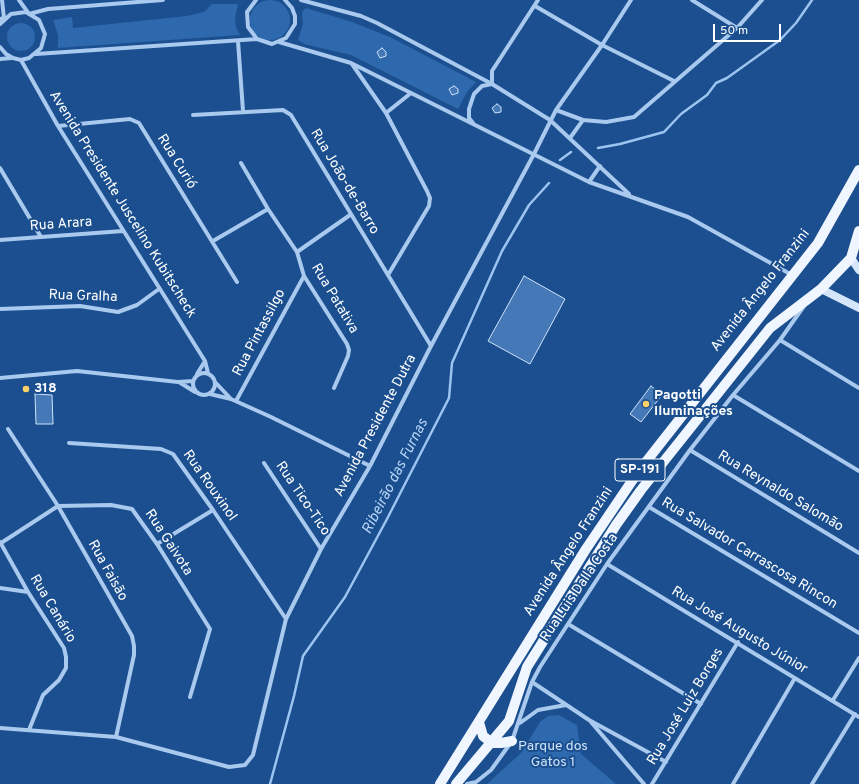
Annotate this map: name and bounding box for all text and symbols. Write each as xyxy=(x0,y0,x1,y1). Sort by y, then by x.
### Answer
scale bar xyxy=(715,16,783,42)
text: 50 m xyxy=(720,23,748,39)
street label: Avenida Presidente Juscelino Kubitscheck xyxy=(45,88,199,322)
street label: Rua João-de-Barro xyxy=(306,126,382,238)
street label: Rua Curió xyxy=(153,131,199,193)
street label: Rua Arara xyxy=(29,214,93,236)
street label: Avenida Ângelo Franzini xyxy=(708,226,814,356)
street label: Rua Patativa xyxy=(307,261,361,337)
street label: Rua Gralha xyxy=(48,287,118,307)
street label: Rua Pintassilgo xyxy=(230,287,290,379)
street label: Avenida Presidente Dutra xyxy=(331,352,421,500)
place label: 318 xyxy=(34,381,57,397)
marker: 318 xyxy=(21,384,31,394)
place label: Pagotti Iluminações xyxy=(654,388,733,420)
marker: Pagotti Iluminações xyxy=(641,399,651,409)
water label: Ribeirão das Furnas xyxy=(359,416,433,538)
street label: Rua Rouxinol xyxy=(178,447,240,525)
street label: Rua Reynaldo Salomão xyxy=(714,448,846,536)
street label: Rua Tico-Tico xyxy=(271,459,333,539)
road number: SP-191 xyxy=(615,459,665,481)
street label: Avenida Ângelo Franzini xyxy=(521,484,617,620)
street label: Rua Salvador Carrascosa Rincon xyxy=(658,495,840,613)
street label: Rua Gaivota xyxy=(140,507,196,579)
street label: Rua Luis Dalla Costa xyxy=(537,531,623,645)
street label: Rua Faisão xyxy=(83,538,131,604)
street label: Rua Canário xyxy=(25,572,79,646)
street label: Rua José Augusto Júnior xyxy=(668,584,810,678)
street label: Rua José Luiz Borges xyxy=(644,645,728,769)
park label: Parque dos Gatos 1 xyxy=(518,739,588,772)

